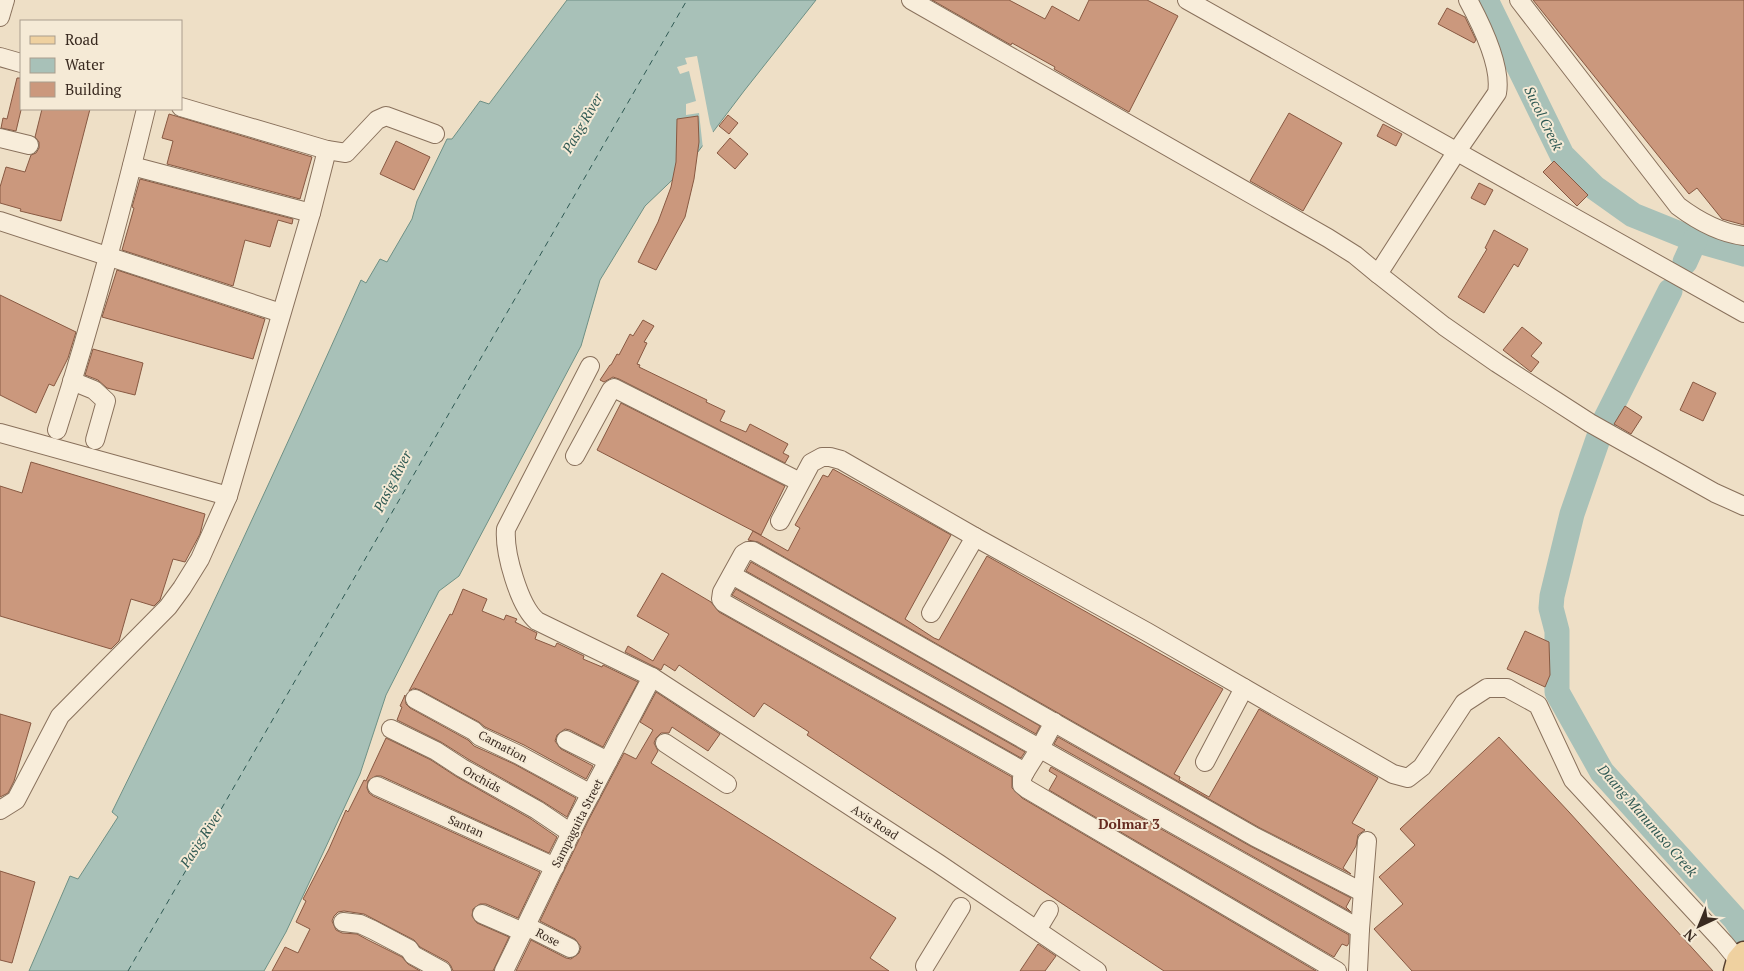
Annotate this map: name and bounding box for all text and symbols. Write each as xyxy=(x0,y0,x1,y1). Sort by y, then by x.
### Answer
legend xyxy=(20,20,182,110)
text: Road xyxy=(65,29,98,49)
text: Water xyxy=(65,54,105,74)
text: Building xyxy=(65,79,123,99)
water label: Sucol Creek xyxy=(1520,83,1568,153)
water label: Pasig River xyxy=(557,89,607,157)
water label: Pasig River xyxy=(368,447,416,516)
street label: Carnation xyxy=(476,727,530,765)
water label: Daang Manunuso Creek xyxy=(1593,759,1702,880)
street label: Orchids xyxy=(460,762,504,796)
street label: Sampaguita Street xyxy=(548,775,606,870)
street label: Axis Road xyxy=(849,801,902,843)
water label: Pasig River xyxy=(175,805,227,872)
street label: Santan xyxy=(446,812,486,840)
district label: Dolmar 3 xyxy=(1098,814,1160,833)
north arrow xyxy=(1674,901,1724,951)
street label: Rose xyxy=(533,925,563,949)
text: N xyxy=(1679,925,1700,946)

